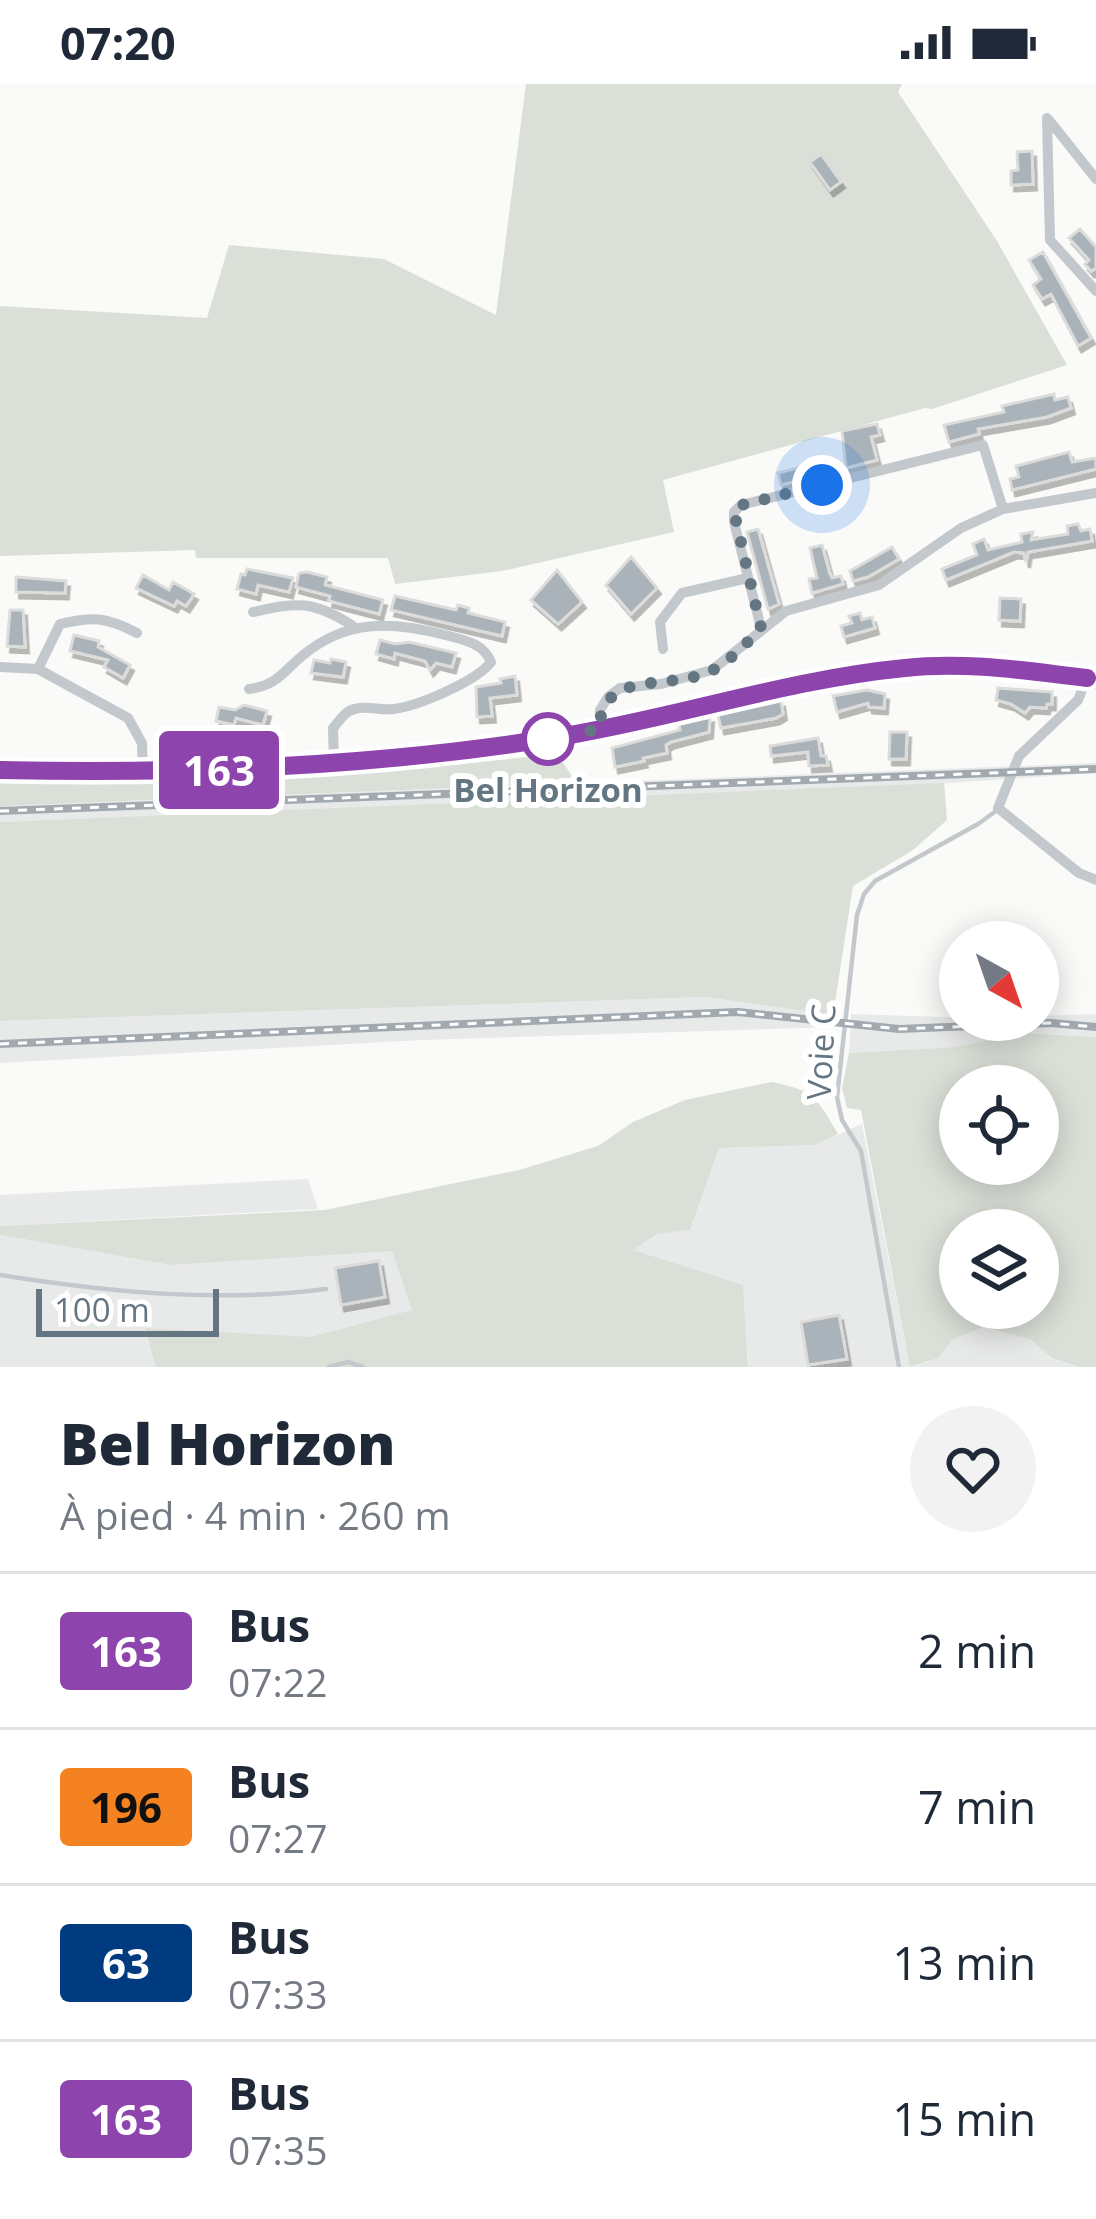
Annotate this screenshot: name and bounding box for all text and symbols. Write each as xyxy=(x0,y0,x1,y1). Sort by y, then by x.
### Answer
text: 07:20 xyxy=(60,12,176,73)
your location xyxy=(792,455,852,515)
marker: Bel Horizon xyxy=(523,714,573,764)
line badge: 163 xyxy=(150,731,288,809)
text: 163 xyxy=(183,741,255,798)
place label: Bel Horizon xyxy=(453,767,643,812)
north arrow xyxy=(939,921,1059,1041)
map controls xyxy=(939,921,1059,1329)
street label: Voie C xyxy=(796,1003,845,1101)
button: locate xyxy=(939,1065,1059,1185)
button: layers xyxy=(939,1209,1059,1329)
scale bar xyxy=(36,1283,219,1336)
text: 100 m xyxy=(54,1287,150,1332)
text: Bel Horizon xyxy=(60,1404,396,1482)
button: heart xyxy=(910,1406,1036,1532)
text: À pied · 4 min · 260 m xyxy=(60,1488,451,1541)
text: Bus xyxy=(228,1594,310,1655)
text: 2 min xyxy=(918,1620,1036,1681)
text: 163 xyxy=(90,1622,162,1679)
text: 07:22 xyxy=(228,1655,327,1708)
text: Bus xyxy=(228,1750,310,1811)
text: 7 min xyxy=(918,1776,1036,1837)
text: 196 xyxy=(90,1778,162,1835)
text: 07:27 xyxy=(228,1811,327,1864)
text: Bus xyxy=(228,1906,310,1967)
text: 13 min xyxy=(892,1932,1036,1993)
text: 63 xyxy=(102,1934,150,1991)
text: 07:33 xyxy=(228,1967,327,2020)
text: Bus xyxy=(228,2062,310,2123)
text: 15 min xyxy=(892,2088,1036,2149)
text: 163 xyxy=(90,2090,162,2147)
text: 07:35 xyxy=(228,2123,327,2176)

